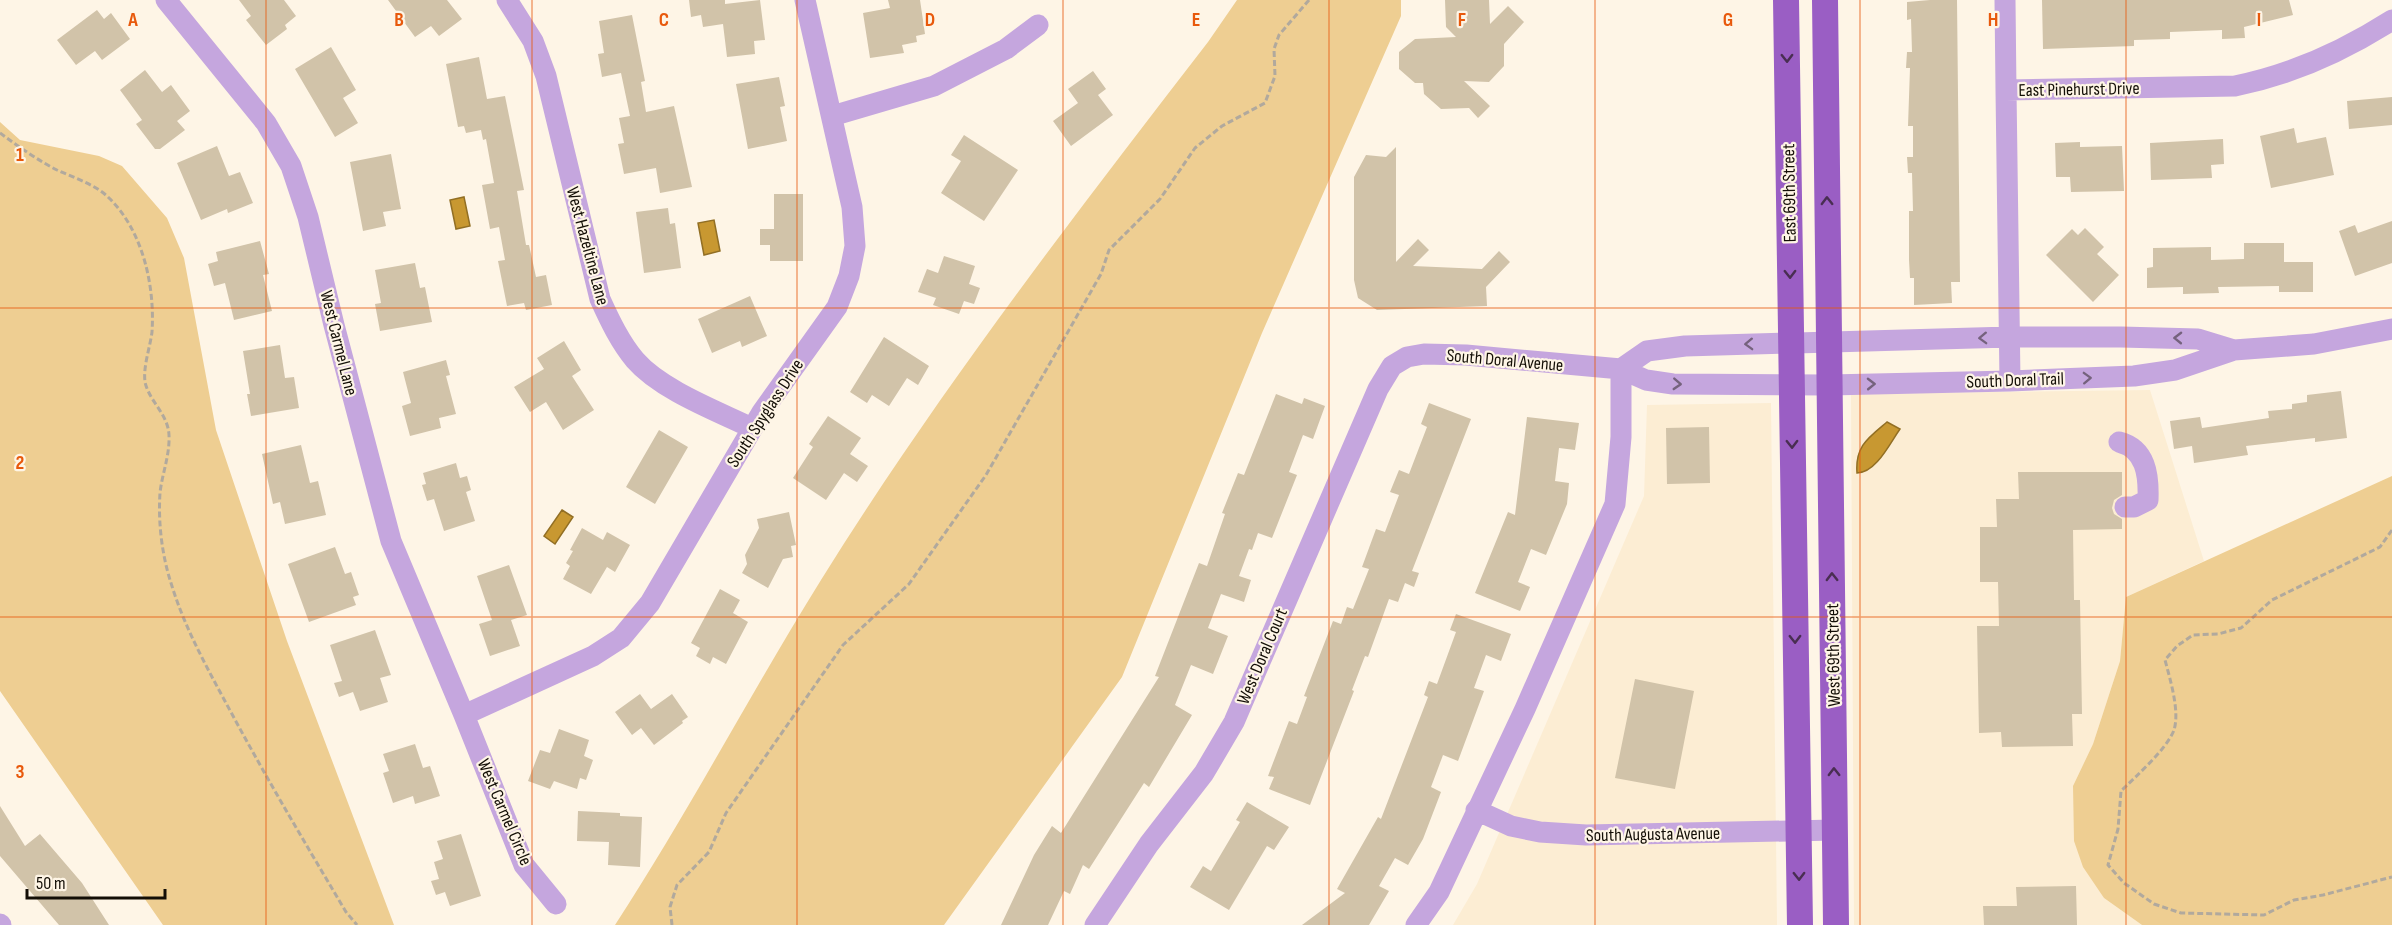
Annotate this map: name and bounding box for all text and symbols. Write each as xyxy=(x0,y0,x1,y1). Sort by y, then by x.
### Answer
text: A xyxy=(127,8,138,32)
text: B xyxy=(394,8,404,32)
text: C xyxy=(659,8,669,32)
text: D xyxy=(925,8,935,32)
text: E xyxy=(1192,8,1200,32)
text: F xyxy=(1458,8,1466,32)
text: G xyxy=(1723,8,1733,32)
text: H xyxy=(1988,8,1998,32)
text: I xyxy=(2257,8,2261,32)
one-way arrow xyxy=(1781,54,1793,63)
street label: East Pinehurst Drive xyxy=(2018,78,2140,101)
text: 1 xyxy=(16,143,24,167)
street label: East 69th Street xyxy=(1778,143,1801,243)
street label: West Hazeltine Lane xyxy=(562,185,613,308)
one-way arrow xyxy=(1821,196,1833,205)
one-way arrow xyxy=(1784,270,1796,279)
street label: West Carmel Lane xyxy=(315,288,362,398)
one-way arrow xyxy=(1978,332,1987,344)
one-way arrow xyxy=(2173,332,2182,345)
one-way arrow xyxy=(1745,338,1754,350)
street label: South Doral Avenue xyxy=(1446,345,1564,376)
street label: South Spyglass Drive xyxy=(723,355,808,471)
street label: South Doral Trail xyxy=(1966,368,2064,393)
one-way arrow xyxy=(2082,371,2091,384)
one-way arrow xyxy=(1672,377,1681,390)
one-way arrow xyxy=(1867,378,1876,391)
one-way arrow xyxy=(1786,440,1799,449)
text: 2 xyxy=(16,451,24,475)
one-way arrow xyxy=(1826,572,1838,581)
street label: West 69th Street xyxy=(1822,603,1845,707)
street label: West Doral Court xyxy=(1233,605,1292,707)
one-way arrow xyxy=(1789,635,1801,644)
street label: West Carmel Circle xyxy=(473,756,536,869)
text: 3 xyxy=(16,760,25,784)
one-way arrow xyxy=(1828,767,1840,776)
street label: South Augusta Avenue xyxy=(1586,823,1720,846)
scale bar xyxy=(27,862,165,900)
one-way arrow xyxy=(1793,872,1805,881)
text: 50 m xyxy=(36,873,66,894)

